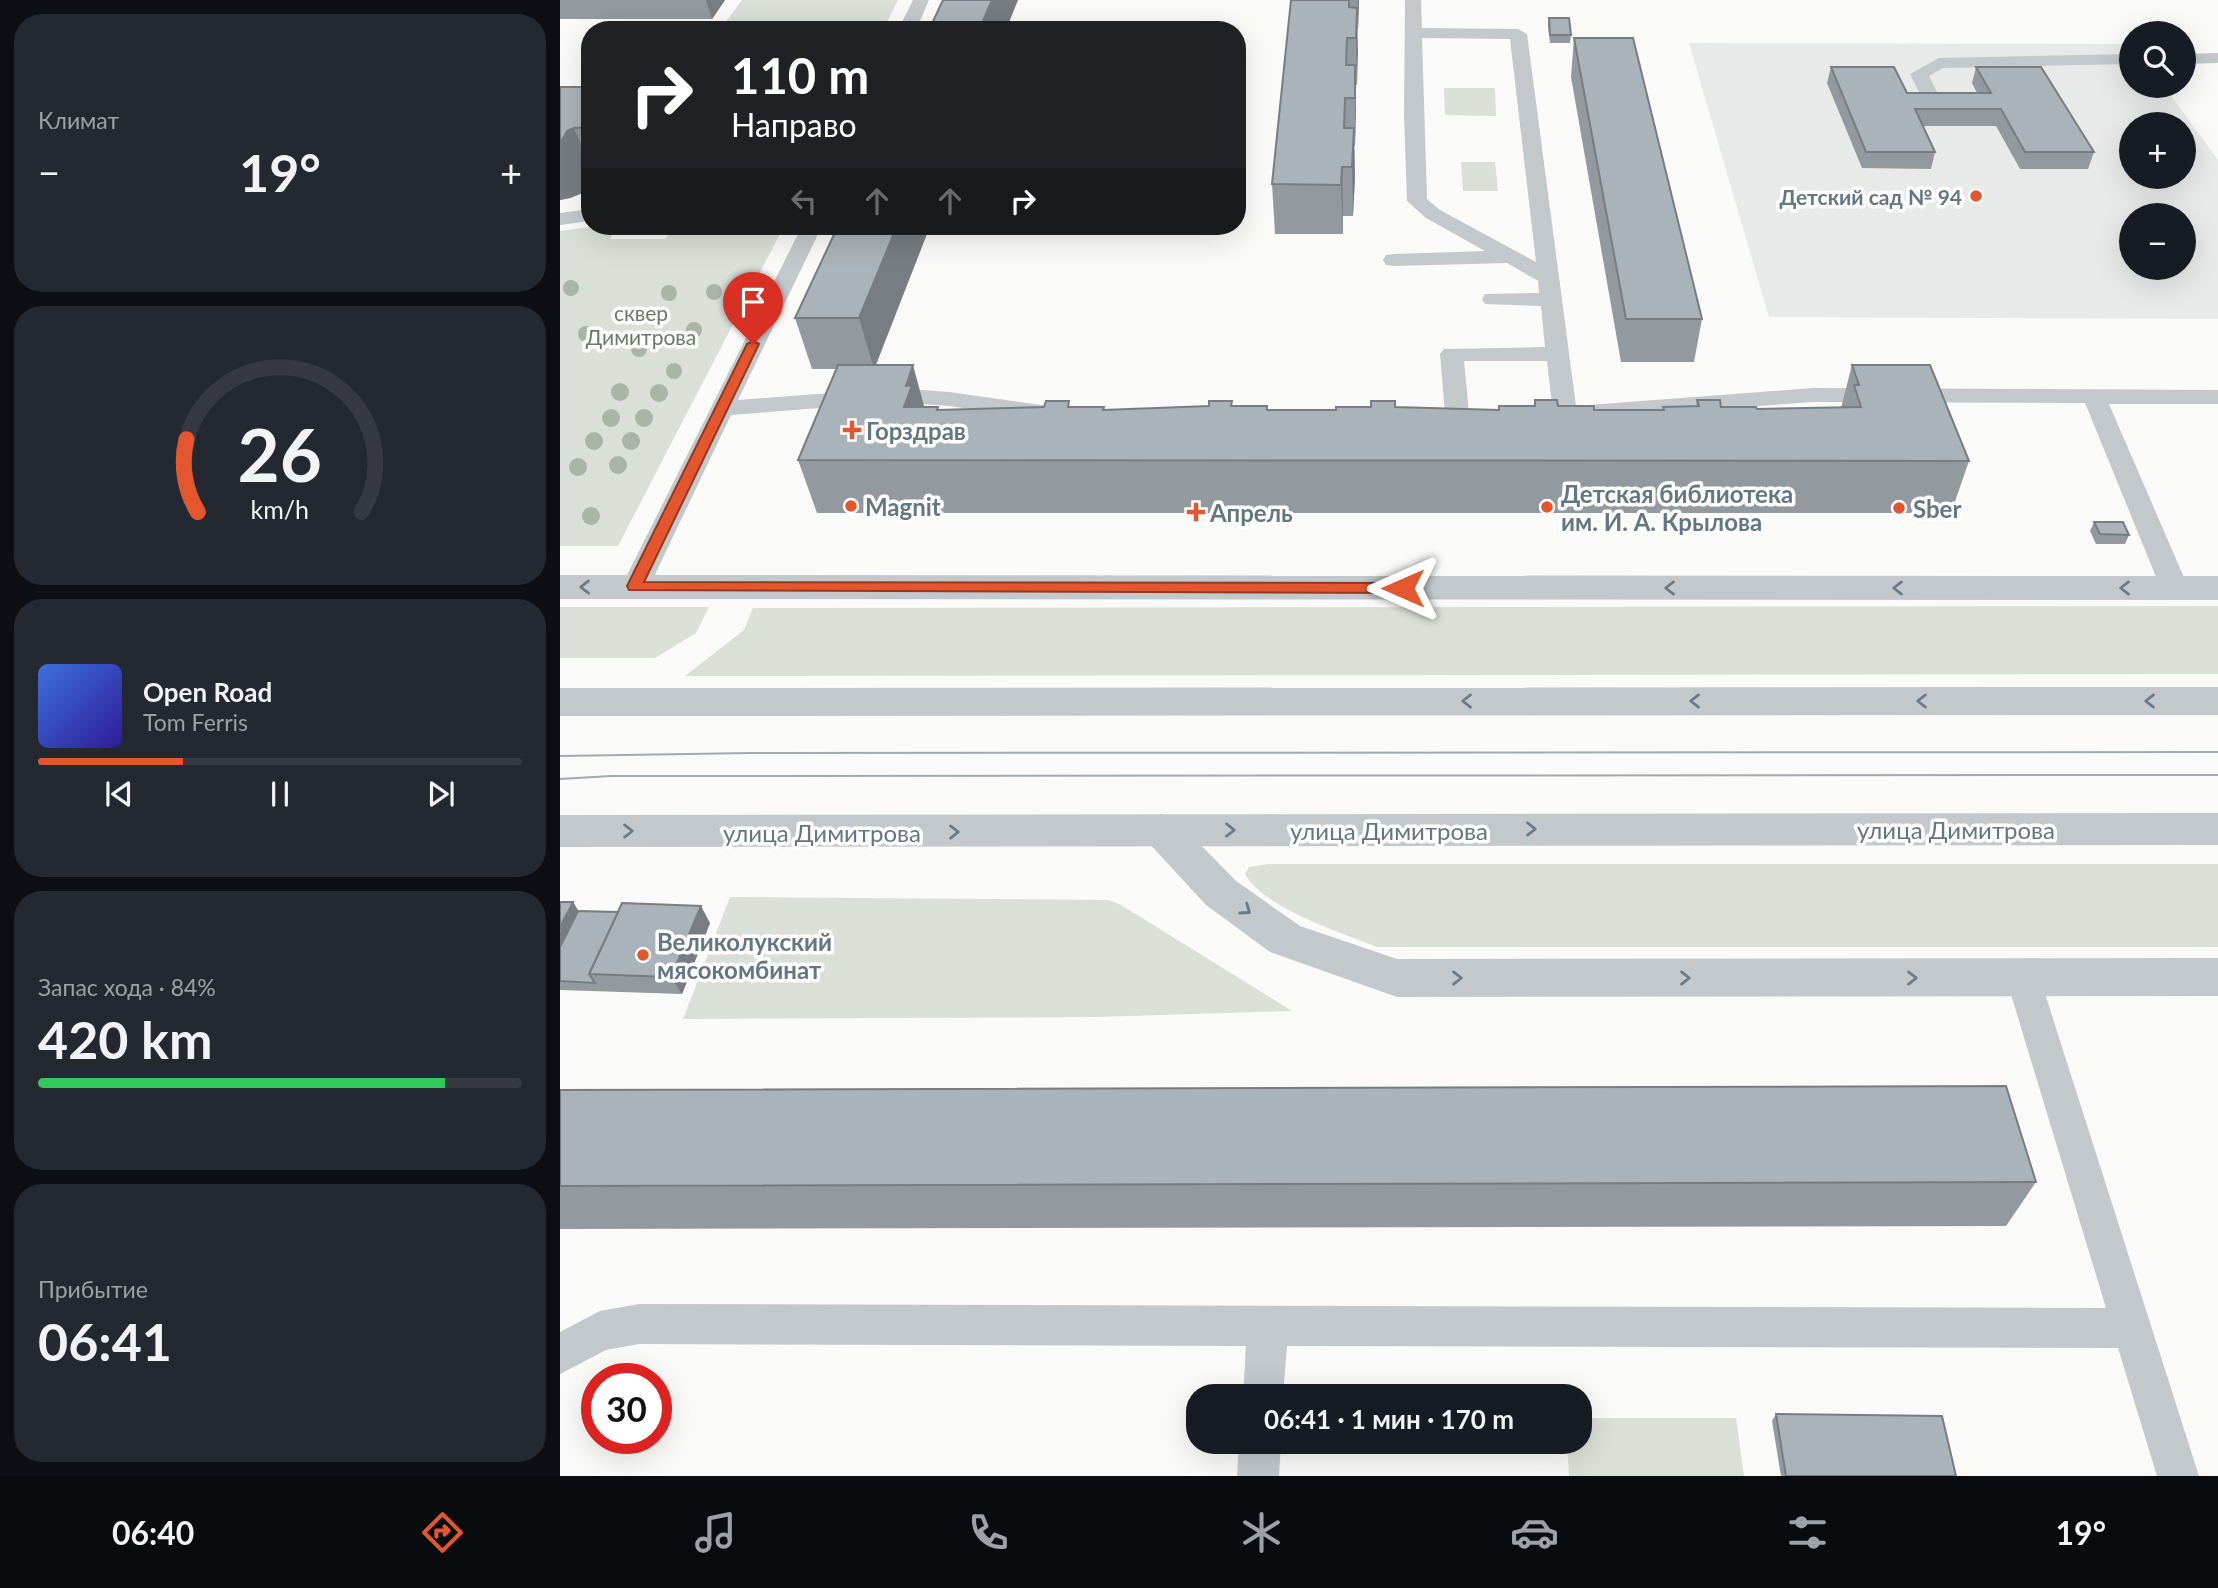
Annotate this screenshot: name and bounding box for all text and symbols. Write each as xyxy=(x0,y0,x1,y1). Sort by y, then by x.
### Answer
map controls xyxy=(2119,21,2196,280)
button: search xyxy=(2119,21,2196,98)
text: 110 m xyxy=(731,46,869,104)
icon: right xyxy=(616,49,707,140)
text: Направо xyxy=(731,105,857,144)
text: Климат xyxy=(38,106,119,134)
button: + xyxy=(2119,112,2196,189)
text: 19° xyxy=(239,141,321,203)
text: − xyxy=(38,149,60,195)
text: + xyxy=(500,149,522,195)
icon: left xyxy=(785,182,823,220)
icon: ahead xyxy=(858,182,896,220)
icon: ahead xyxy=(931,182,969,220)
icon: right xyxy=(1004,182,1042,220)
place label: Детский сад № 94 xyxy=(1779,184,1962,209)
marker: Детский сад № 94 xyxy=(1968,188,1984,204)
button: − xyxy=(2119,203,2196,280)
pin xyxy=(723,272,783,344)
icon: arrive xyxy=(734,283,772,321)
park label: сквер Димитрова xyxy=(586,300,696,349)
text: 26 xyxy=(238,410,322,498)
place label: Горздрав xyxy=(866,416,966,445)
marker: Горздрав xyxy=(844,422,860,438)
place label: Детская библиотека им. И. А. Крылова xyxy=(1561,479,1793,536)
place label: Magnit xyxy=(865,492,941,521)
text: km/h xyxy=(251,493,309,523)
place label: Sber xyxy=(1913,494,1961,523)
marker: Magnit xyxy=(843,498,859,514)
place label: Апрель xyxy=(1209,498,1293,527)
marker: Детская библиотека им. И. А. Крылова xyxy=(1539,499,1555,515)
marker: Sber xyxy=(1891,500,1907,516)
marker: Апрель xyxy=(1188,504,1204,520)
position arrow xyxy=(1366,551,1440,625)
one-way arrow xyxy=(580,579,590,595)
one-way arrow xyxy=(1665,580,1675,596)
one-way arrow xyxy=(1892,580,1903,596)
one-way arrow xyxy=(2120,580,2130,596)
text: Open Road xyxy=(143,676,272,708)
one-way arrow xyxy=(1462,693,1472,709)
one-way arrow xyxy=(1689,693,1700,709)
one-way arrow xyxy=(1917,693,1927,709)
one-way arrow xyxy=(2144,693,2155,709)
text: Tom Ferris xyxy=(143,708,248,736)
icon: previous xyxy=(100,775,138,813)
icon: pause xyxy=(261,775,299,813)
icon: next xyxy=(422,775,460,813)
street label: улица Димитрова xyxy=(1857,815,2055,844)
street label: улица Димитрова xyxy=(1290,816,1488,845)
street label: улица Димитрова xyxy=(723,818,921,847)
one-way arrow xyxy=(1526,821,1537,837)
one-way arrow xyxy=(1225,822,1236,838)
one-way arrow xyxy=(623,823,634,839)
one-way arrow xyxy=(949,824,959,840)
one-way arrow xyxy=(1238,902,1251,915)
place label: Великолукский мясокомбинат xyxy=(657,927,832,984)
marker: Великолукский мясокомбинат xyxy=(635,947,651,963)
one-way arrow xyxy=(1452,970,1463,986)
one-way arrow xyxy=(1680,970,1690,986)
one-way arrow xyxy=(1907,970,1918,986)
text: Запас хода · 84% xyxy=(38,973,216,1001)
text: 420 km xyxy=(38,1008,212,1070)
text: Прибытие xyxy=(38,1275,148,1303)
text: 06:41 xyxy=(38,1310,172,1372)
speed limit sign: 30 xyxy=(581,1363,672,1454)
text: 06:41 · 1 мин · 170 m xyxy=(1264,1403,1514,1435)
icon: directions xyxy=(418,1508,467,1557)
icon: music xyxy=(691,1508,740,1557)
icon: phone xyxy=(964,1508,1013,1557)
icon: climate xyxy=(1237,1508,1286,1557)
icon: car xyxy=(1510,1508,1559,1557)
icon: filters xyxy=(1783,1508,1832,1557)
text: 06:40 xyxy=(112,1513,194,1552)
text: 19° xyxy=(2056,1513,2106,1552)

